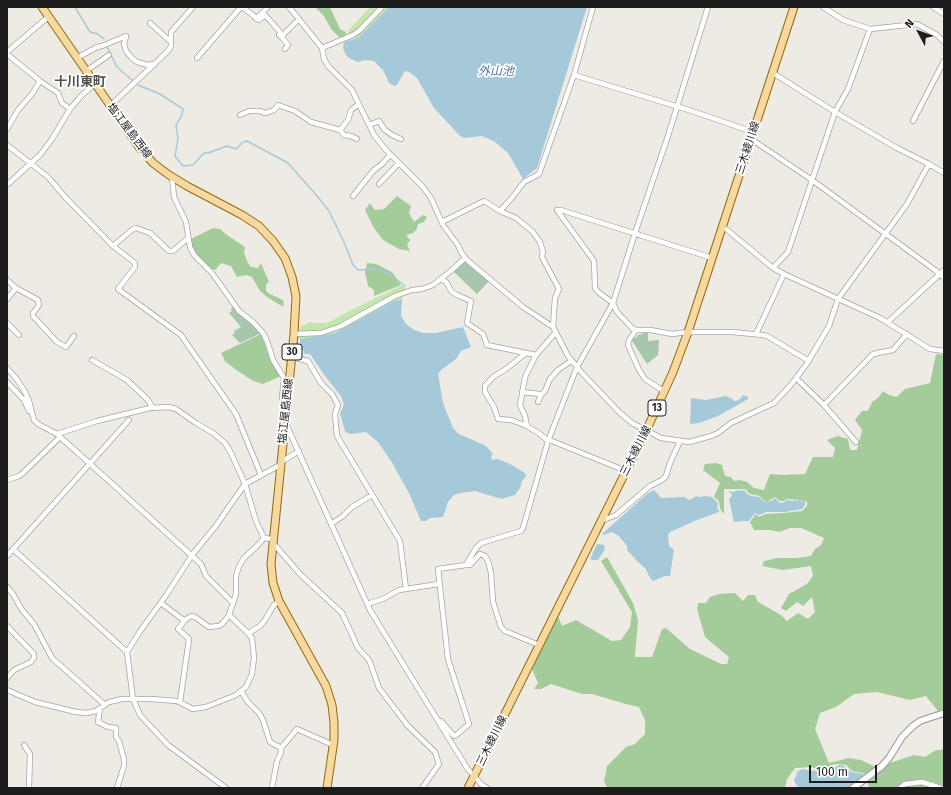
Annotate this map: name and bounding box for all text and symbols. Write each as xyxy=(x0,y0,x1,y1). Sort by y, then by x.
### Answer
north arrow xyxy=(899,12,939,52)
text: N xyxy=(902,17,917,31)
water label: 外山池 xyxy=(478,65,514,79)
district label: 十川東町 xyxy=(54,74,106,90)
street label: 塩江屋島西線 xyxy=(104,101,154,161)
street label: 三木綾川線 xyxy=(733,120,763,176)
road number: 30 xyxy=(282,344,302,360)
street label: 塩江屋島西線 xyxy=(276,377,296,445)
road number: 13 xyxy=(648,400,666,416)
street label: 三木綾川線 xyxy=(618,424,654,478)
street label: 三木綾川線 xyxy=(474,713,510,769)
scale bar xyxy=(811,757,879,783)
text: 100 m xyxy=(816,765,848,779)

